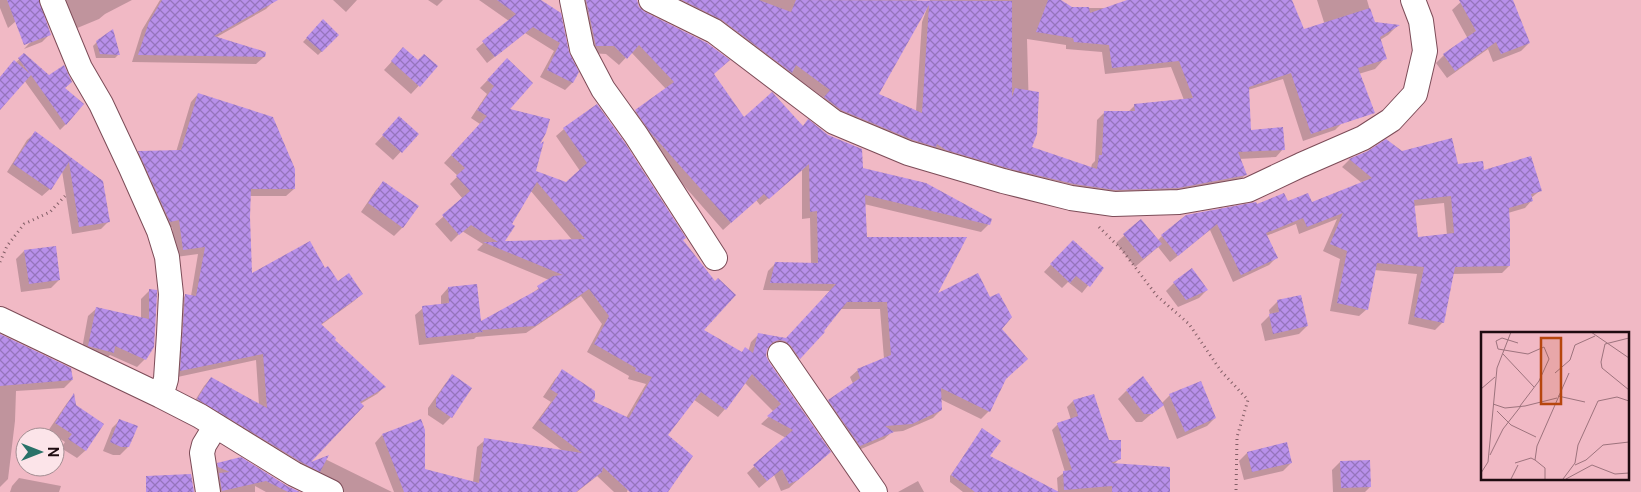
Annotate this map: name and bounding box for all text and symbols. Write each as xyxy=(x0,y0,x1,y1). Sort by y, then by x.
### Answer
inset map xyxy=(1481,332,1628,480)
north arrow xyxy=(15,427,65,477)
text: N xyxy=(45,447,61,457)

